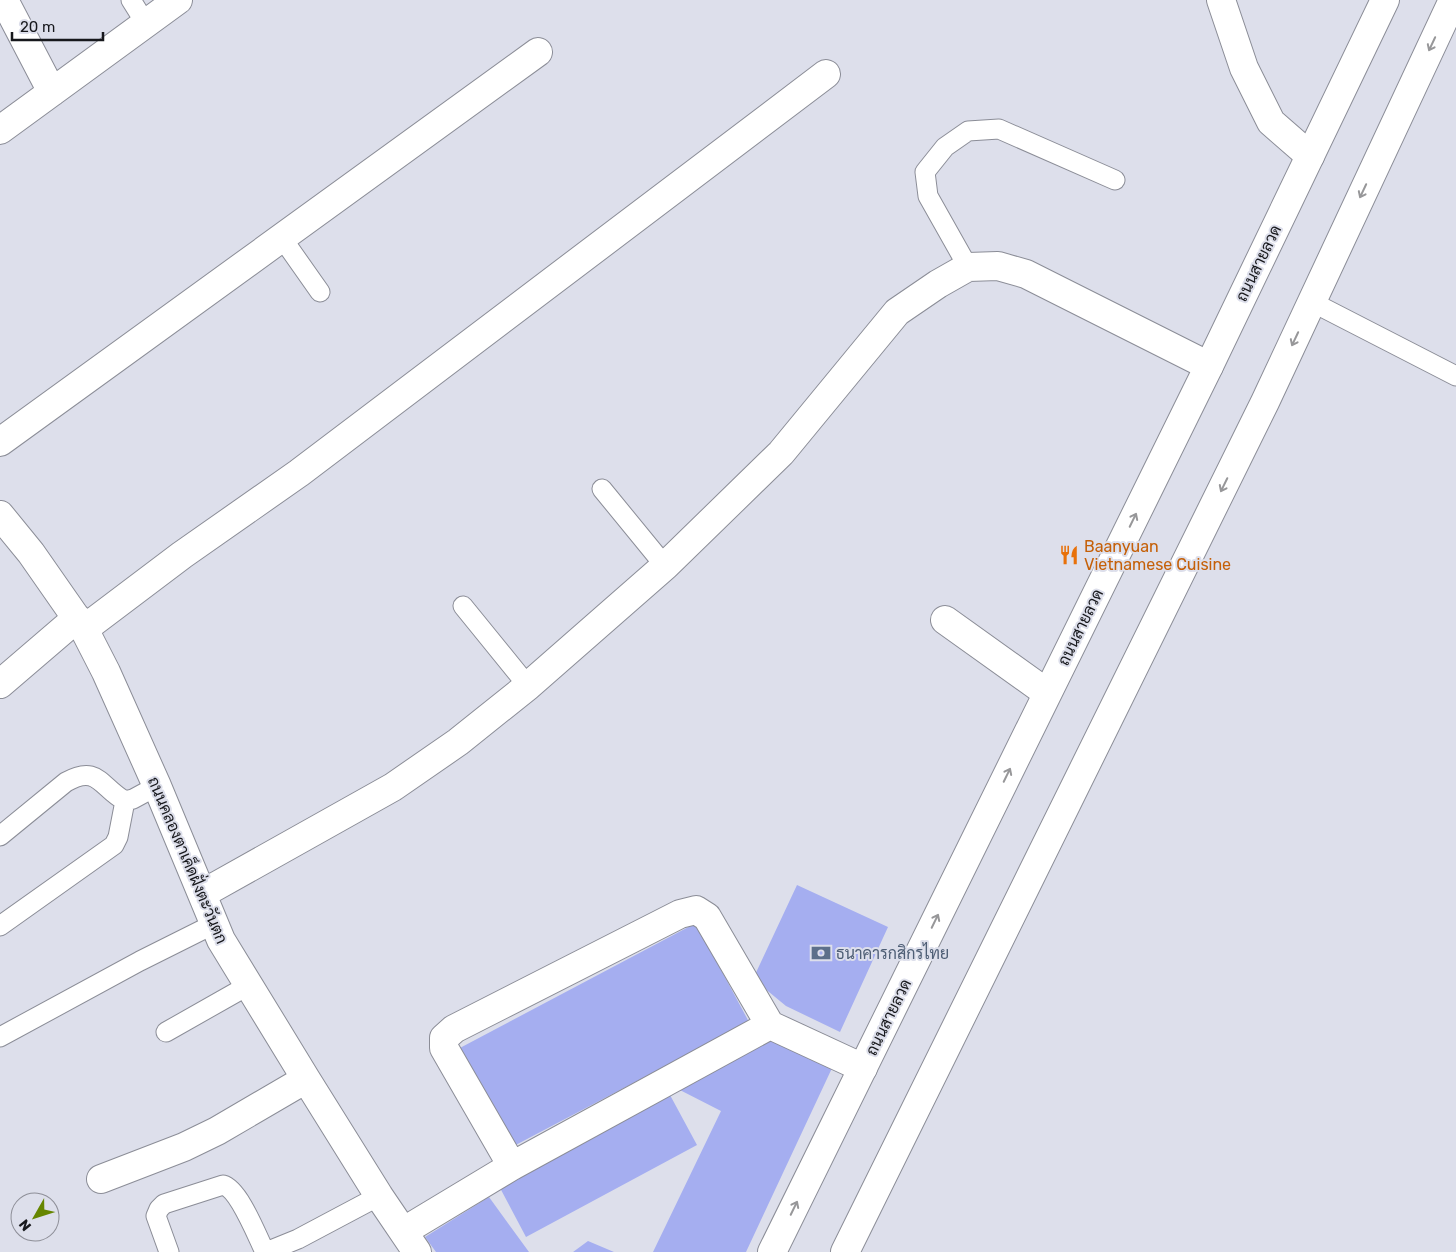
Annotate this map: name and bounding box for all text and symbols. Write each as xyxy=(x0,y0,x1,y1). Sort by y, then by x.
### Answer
scale bar xyxy=(12,10,104,42)
text: 20 m xyxy=(20,18,55,36)
one-way arrow xyxy=(1427,36,1436,51)
one-way arrow xyxy=(1358,184,1368,199)
street label: ถนนสายลวด xyxy=(1232,222,1285,305)
one-way arrow xyxy=(1289,331,1299,346)
one-way arrow xyxy=(1219,477,1228,492)
one-way arrow xyxy=(1128,512,1138,527)
place label: Baanyuan Vietnamese Cuisine xyxy=(1084,537,1231,574)
restaurant icon: Baanyuan Vietnamese Cuisine xyxy=(1058,544,1080,566)
street label: ถนนสายลวด xyxy=(1054,586,1107,669)
one-way arrow xyxy=(1003,768,1012,783)
street label: ถนนคลองตาเค็ดฝั่งตะวันตก xyxy=(144,772,236,947)
one-way arrow xyxy=(931,914,940,929)
bank icon: ธนาคารกสิกรไทย xyxy=(810,942,832,964)
place label: ธนาคารกสิกรไทย xyxy=(836,942,949,963)
street label: ถนนสายลวด xyxy=(862,976,915,1059)
north arrow xyxy=(10,1192,60,1242)
one-way arrow xyxy=(790,1201,799,1216)
text: N xyxy=(16,1216,35,1234)

